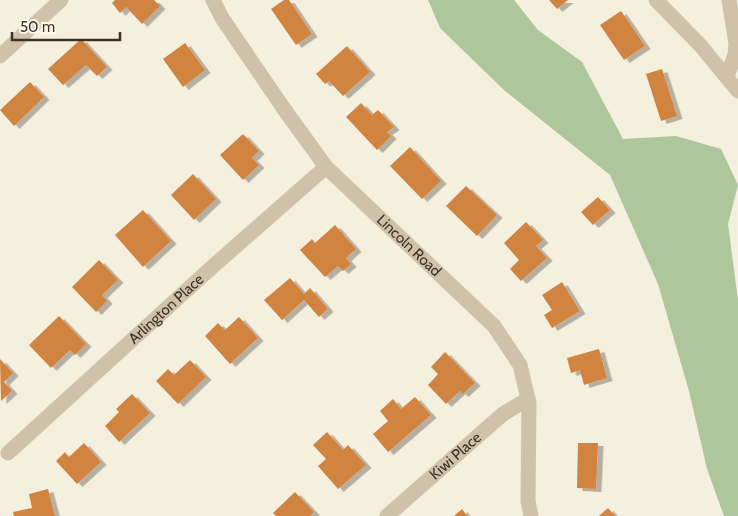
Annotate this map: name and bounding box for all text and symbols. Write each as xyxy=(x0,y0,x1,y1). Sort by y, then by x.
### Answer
scale bar xyxy=(12,10,120,42)
text: 50 m xyxy=(20,18,55,36)
street label: Lincoln Road xyxy=(373,211,445,280)
street label: Arlington Place xyxy=(125,270,208,348)
street label: Kiwi Place xyxy=(426,428,485,484)

